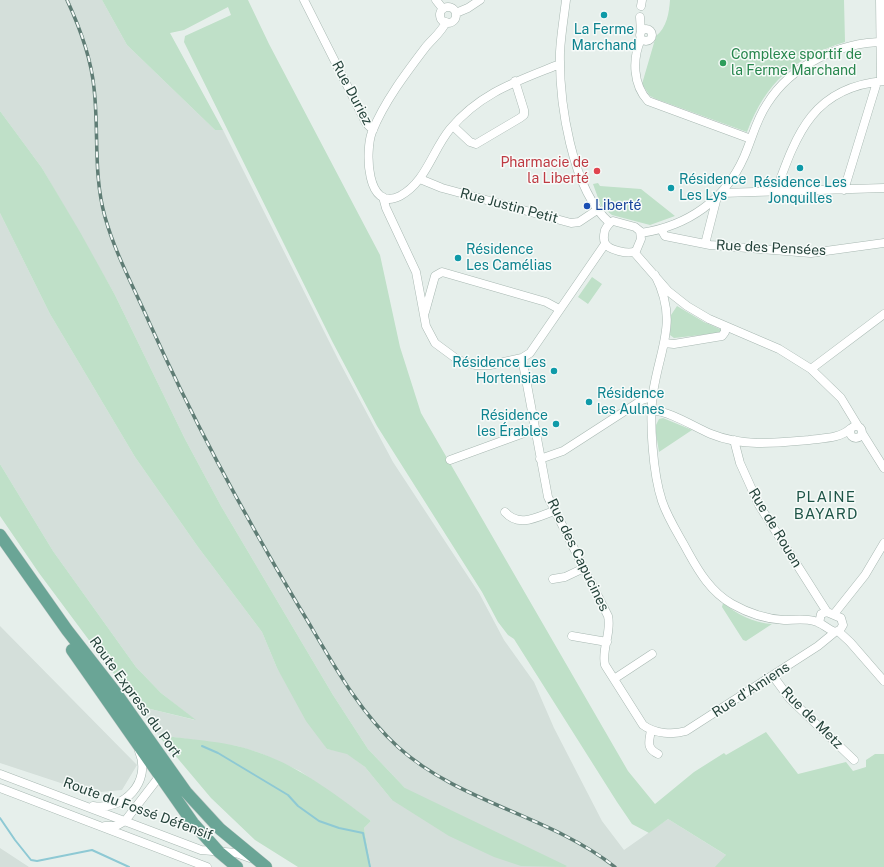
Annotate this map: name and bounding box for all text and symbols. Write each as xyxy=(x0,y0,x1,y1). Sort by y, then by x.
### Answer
marker: La Ferme Marchand xyxy=(599,10,609,20)
place label: La Ferme Marchand xyxy=(571,22,637,54)
place label: Complexe sportif de la Ferme Marchand xyxy=(731,47,862,80)
street label: Rue Duriez xyxy=(328,58,376,128)
marker: Complexe sportif de la Ferme Marchand xyxy=(718,58,728,68)
place label: Pharmacie de la Liberté xyxy=(500,155,589,188)
marker: Résidence Les Jonquilles xyxy=(795,163,805,173)
marker: Pharmacie de la Liberté xyxy=(592,166,602,176)
place label: Résidence Les Lys xyxy=(679,172,747,204)
place label: Résidence Les Jonquilles xyxy=(753,175,847,208)
marker: Résidence Les Lys xyxy=(666,183,676,193)
street label: Rue Justin Petit xyxy=(458,185,560,227)
place label: Liberté xyxy=(595,198,641,214)
marker: Liberté xyxy=(582,201,592,211)
street label: Rue des Pensées xyxy=(716,237,826,259)
place label: Résidence Les Camélias xyxy=(466,242,552,274)
marker: Résidence Les Camélias xyxy=(453,253,463,263)
place label: Résidence Les Hortensias xyxy=(452,355,546,388)
marker: Résidence Les Hortensias xyxy=(549,366,559,376)
place label: Résidence les Aulnes xyxy=(597,386,665,418)
marker: Résidence les Aulnes xyxy=(584,397,594,407)
place label: Résidence les Érables xyxy=(477,408,548,440)
marker: Résidence les Érables xyxy=(551,419,561,429)
street label: Rue de Rouen xyxy=(745,485,805,571)
district label: PLAINE BAYARD xyxy=(794,488,858,523)
street label: Rue des Capucines xyxy=(543,496,613,614)
street label: Route Express du Port xyxy=(86,634,184,760)
street label: Rue d'Amiens xyxy=(709,659,793,721)
street label: Rue de Metz xyxy=(778,684,846,752)
street label: Route du Fossé Défensif xyxy=(61,774,215,844)

